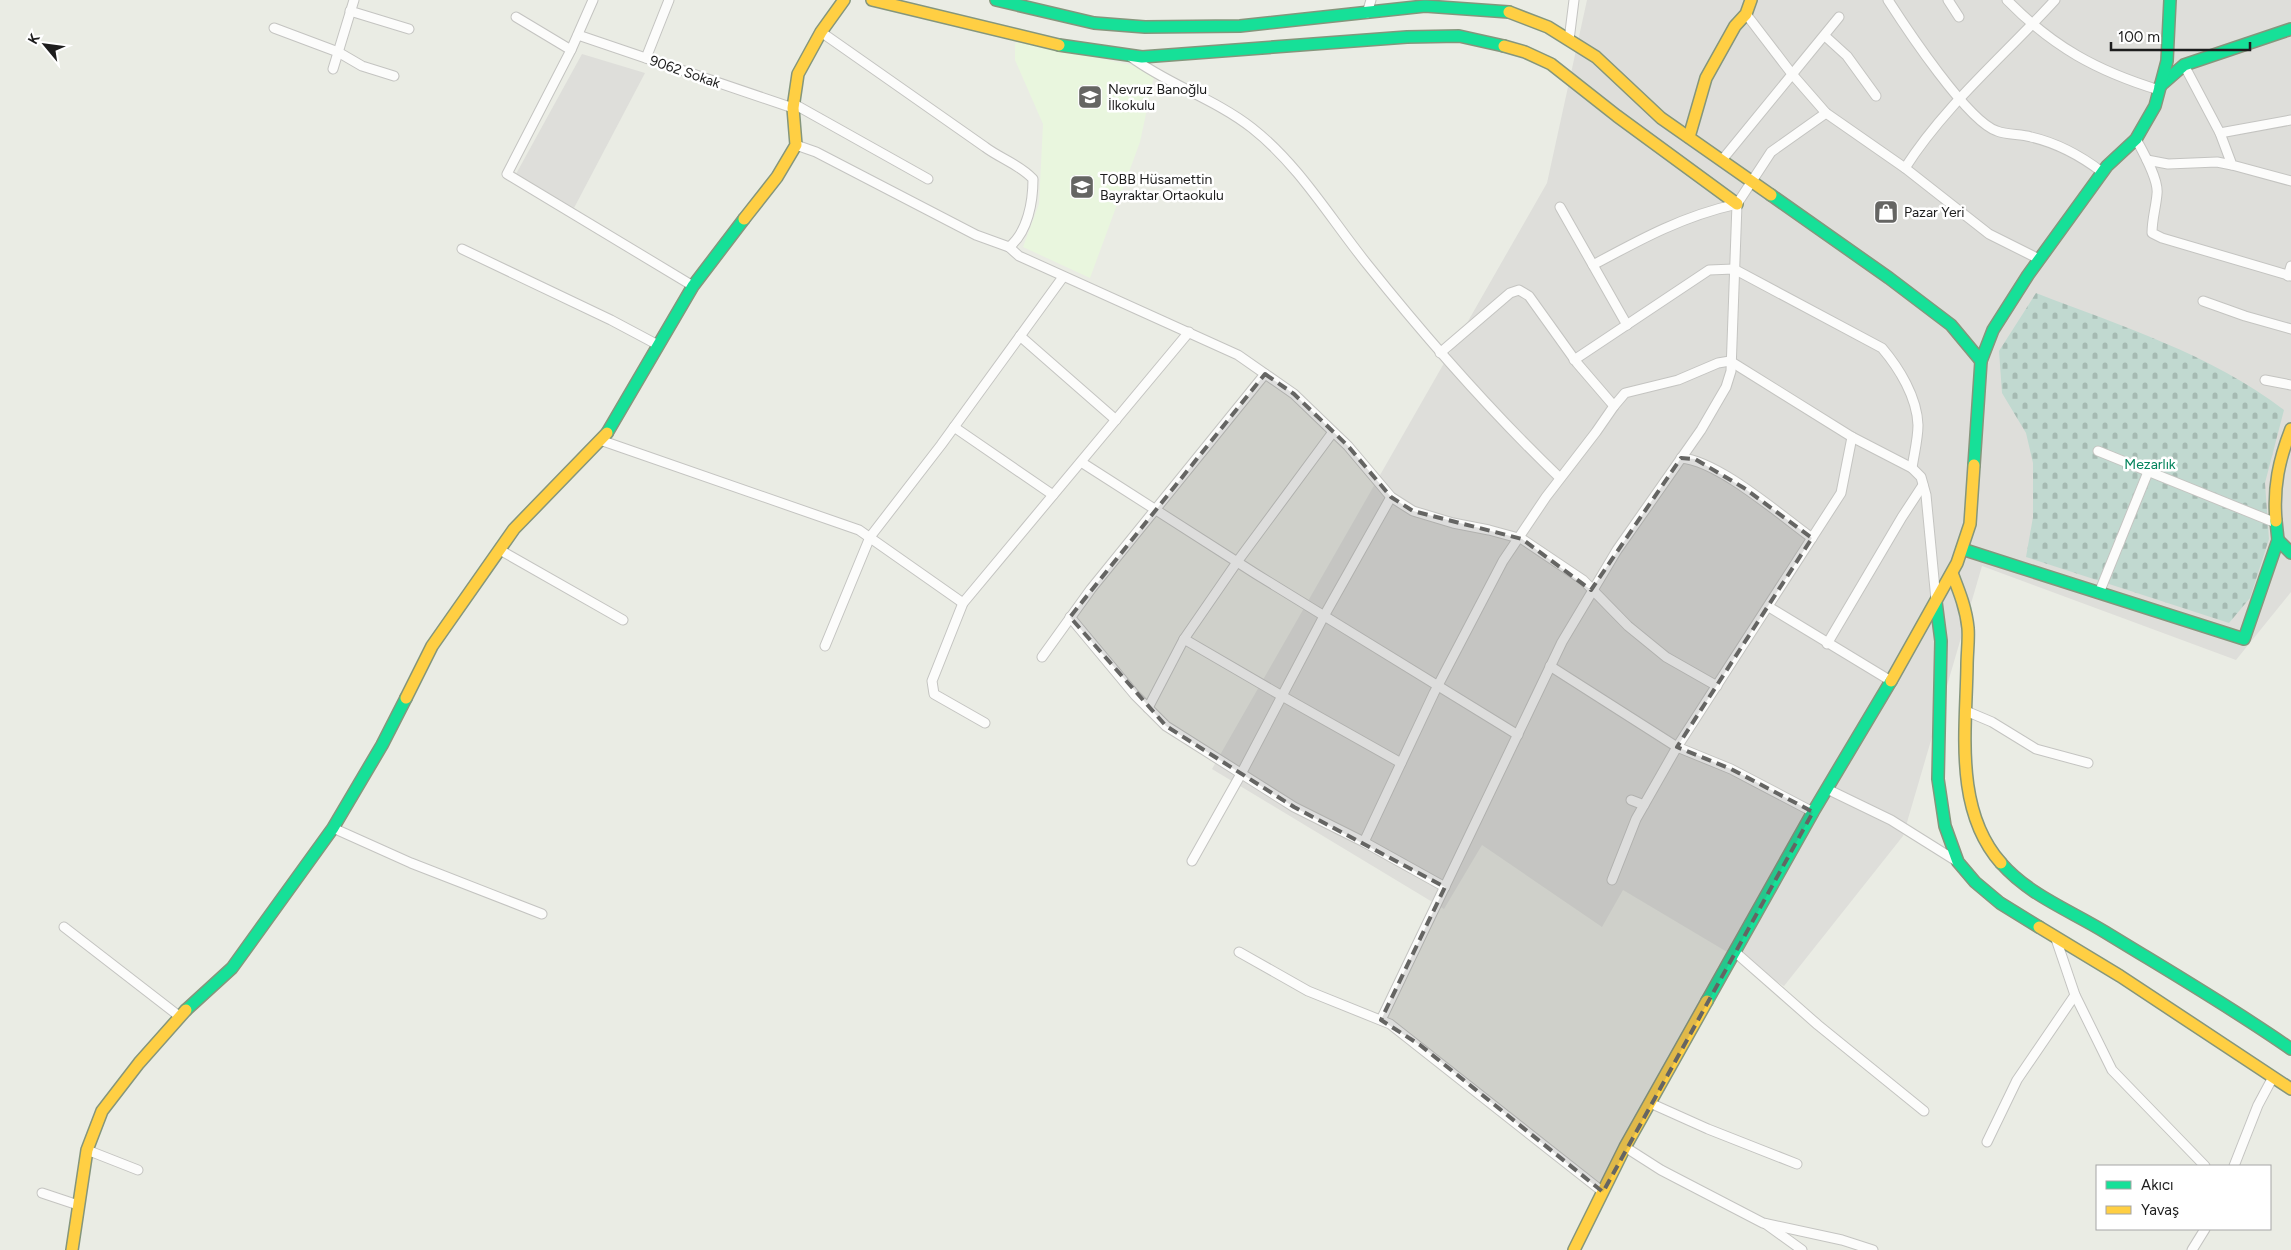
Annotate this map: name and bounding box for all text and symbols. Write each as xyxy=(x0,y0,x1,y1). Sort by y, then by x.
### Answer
north arrow xyxy=(20,20,70,70)
scale bar xyxy=(2111,20,2250,52)
text: 100 m xyxy=(2118,28,2160,46)
text: K xyxy=(24,30,44,47)
street label: 9062 Sokak xyxy=(648,52,723,92)
place label: Nevruz Banoğlu İlkokulu xyxy=(1108,81,1207,114)
school or university icon: Nevruz Banoğlu İlkokulu xyxy=(1077,84,1103,110)
place label: TOBB Hüsamettin Bayraktar Ortaokulu xyxy=(1100,171,1224,204)
school or university icon: TOBB Hüsamettin Bayraktar Ortaokulu xyxy=(1069,174,1095,200)
shop icon: Pazar Yeri xyxy=(1873,199,1899,225)
place label: Pazar Yeri xyxy=(1904,204,1965,221)
park label: Mezarlık xyxy=(2124,456,2176,473)
legend xyxy=(2096,1165,2271,1230)
text: Akıcı xyxy=(2141,1176,2174,1194)
text: Yavaş xyxy=(2141,1201,2179,1219)

